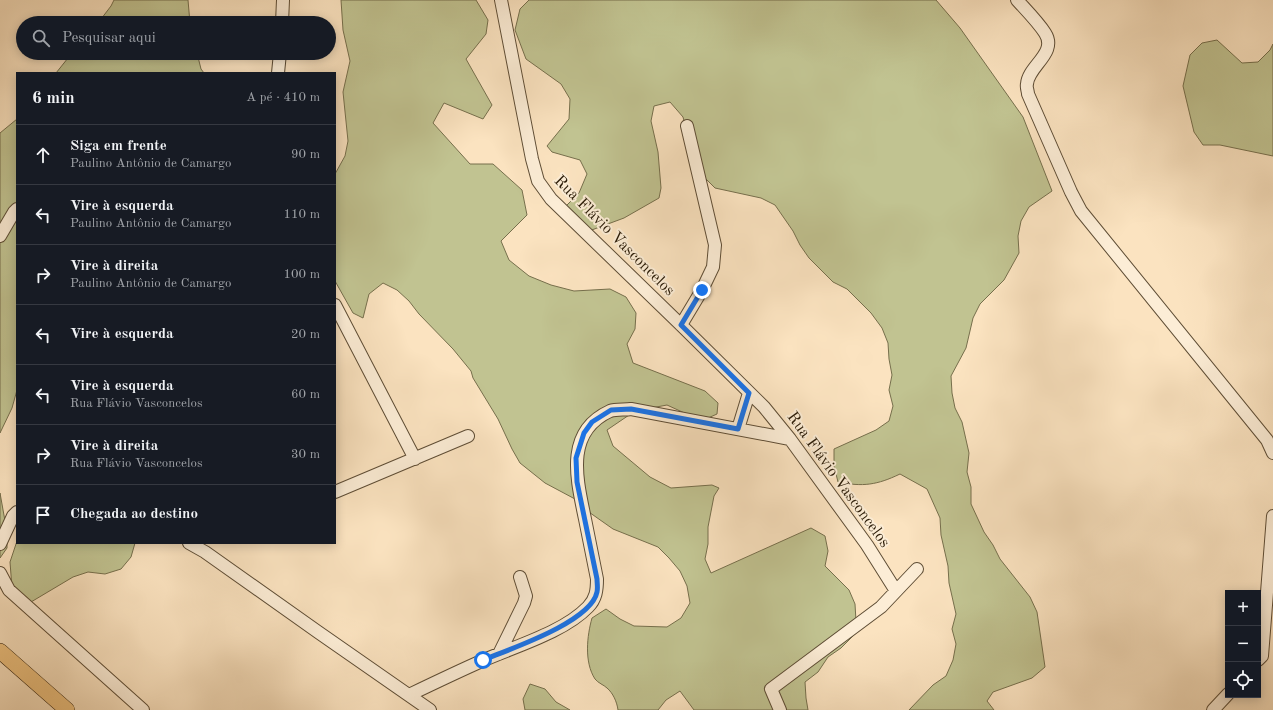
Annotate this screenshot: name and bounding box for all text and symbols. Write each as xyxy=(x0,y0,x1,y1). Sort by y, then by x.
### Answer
search box xyxy=(16,16,336,60)
icon: search xyxy=(30,27,52,49)
text: Pesquisar aqui xyxy=(62,31,156,46)
text: 6 min xyxy=(32,90,75,107)
text: A pé · 410 m xyxy=(246,91,320,104)
text: Siga em frente xyxy=(70,139,167,154)
icon: ahead xyxy=(32,144,54,166)
text: 90 m xyxy=(291,148,320,161)
text: Paulino Antônio de Camargo xyxy=(70,157,231,170)
street label: Rua Flávio Vasconcelos xyxy=(551,173,677,299)
text: Vire à esquerda xyxy=(70,199,174,214)
icon: left xyxy=(32,204,54,226)
text: 110 m xyxy=(283,208,320,221)
text: Paulino Antônio de Camargo xyxy=(70,217,231,230)
text: Vire à direita xyxy=(70,259,158,274)
icon: right xyxy=(32,264,54,286)
text: 100 m xyxy=(283,268,320,281)
text: Paulino Antônio de Camargo xyxy=(70,277,231,290)
route end xyxy=(693,281,711,299)
icon: left xyxy=(32,324,54,346)
text: Vire à esquerda xyxy=(70,327,174,342)
text: 20 m xyxy=(291,328,320,341)
text: Vire à esquerda xyxy=(70,379,174,394)
icon: left xyxy=(32,384,54,406)
text: 60 m xyxy=(291,388,320,401)
text: Rua Flávio Vasconcelos xyxy=(70,397,203,410)
street label: Rua Flávio Vasconcelos xyxy=(784,409,892,551)
text: Vire à direita xyxy=(70,439,158,454)
icon: right xyxy=(32,444,54,466)
text: 30 m xyxy=(291,448,320,461)
text: Rua Flávio Vasconcelos xyxy=(70,457,203,470)
icon: arrive xyxy=(32,504,54,526)
text: Chegada ao destino xyxy=(70,507,198,522)
map controls xyxy=(1225,590,1261,698)
button: + xyxy=(1225,590,1261,626)
button: − xyxy=(1225,626,1261,662)
route start xyxy=(474,651,492,669)
button: locate xyxy=(1225,662,1261,698)

